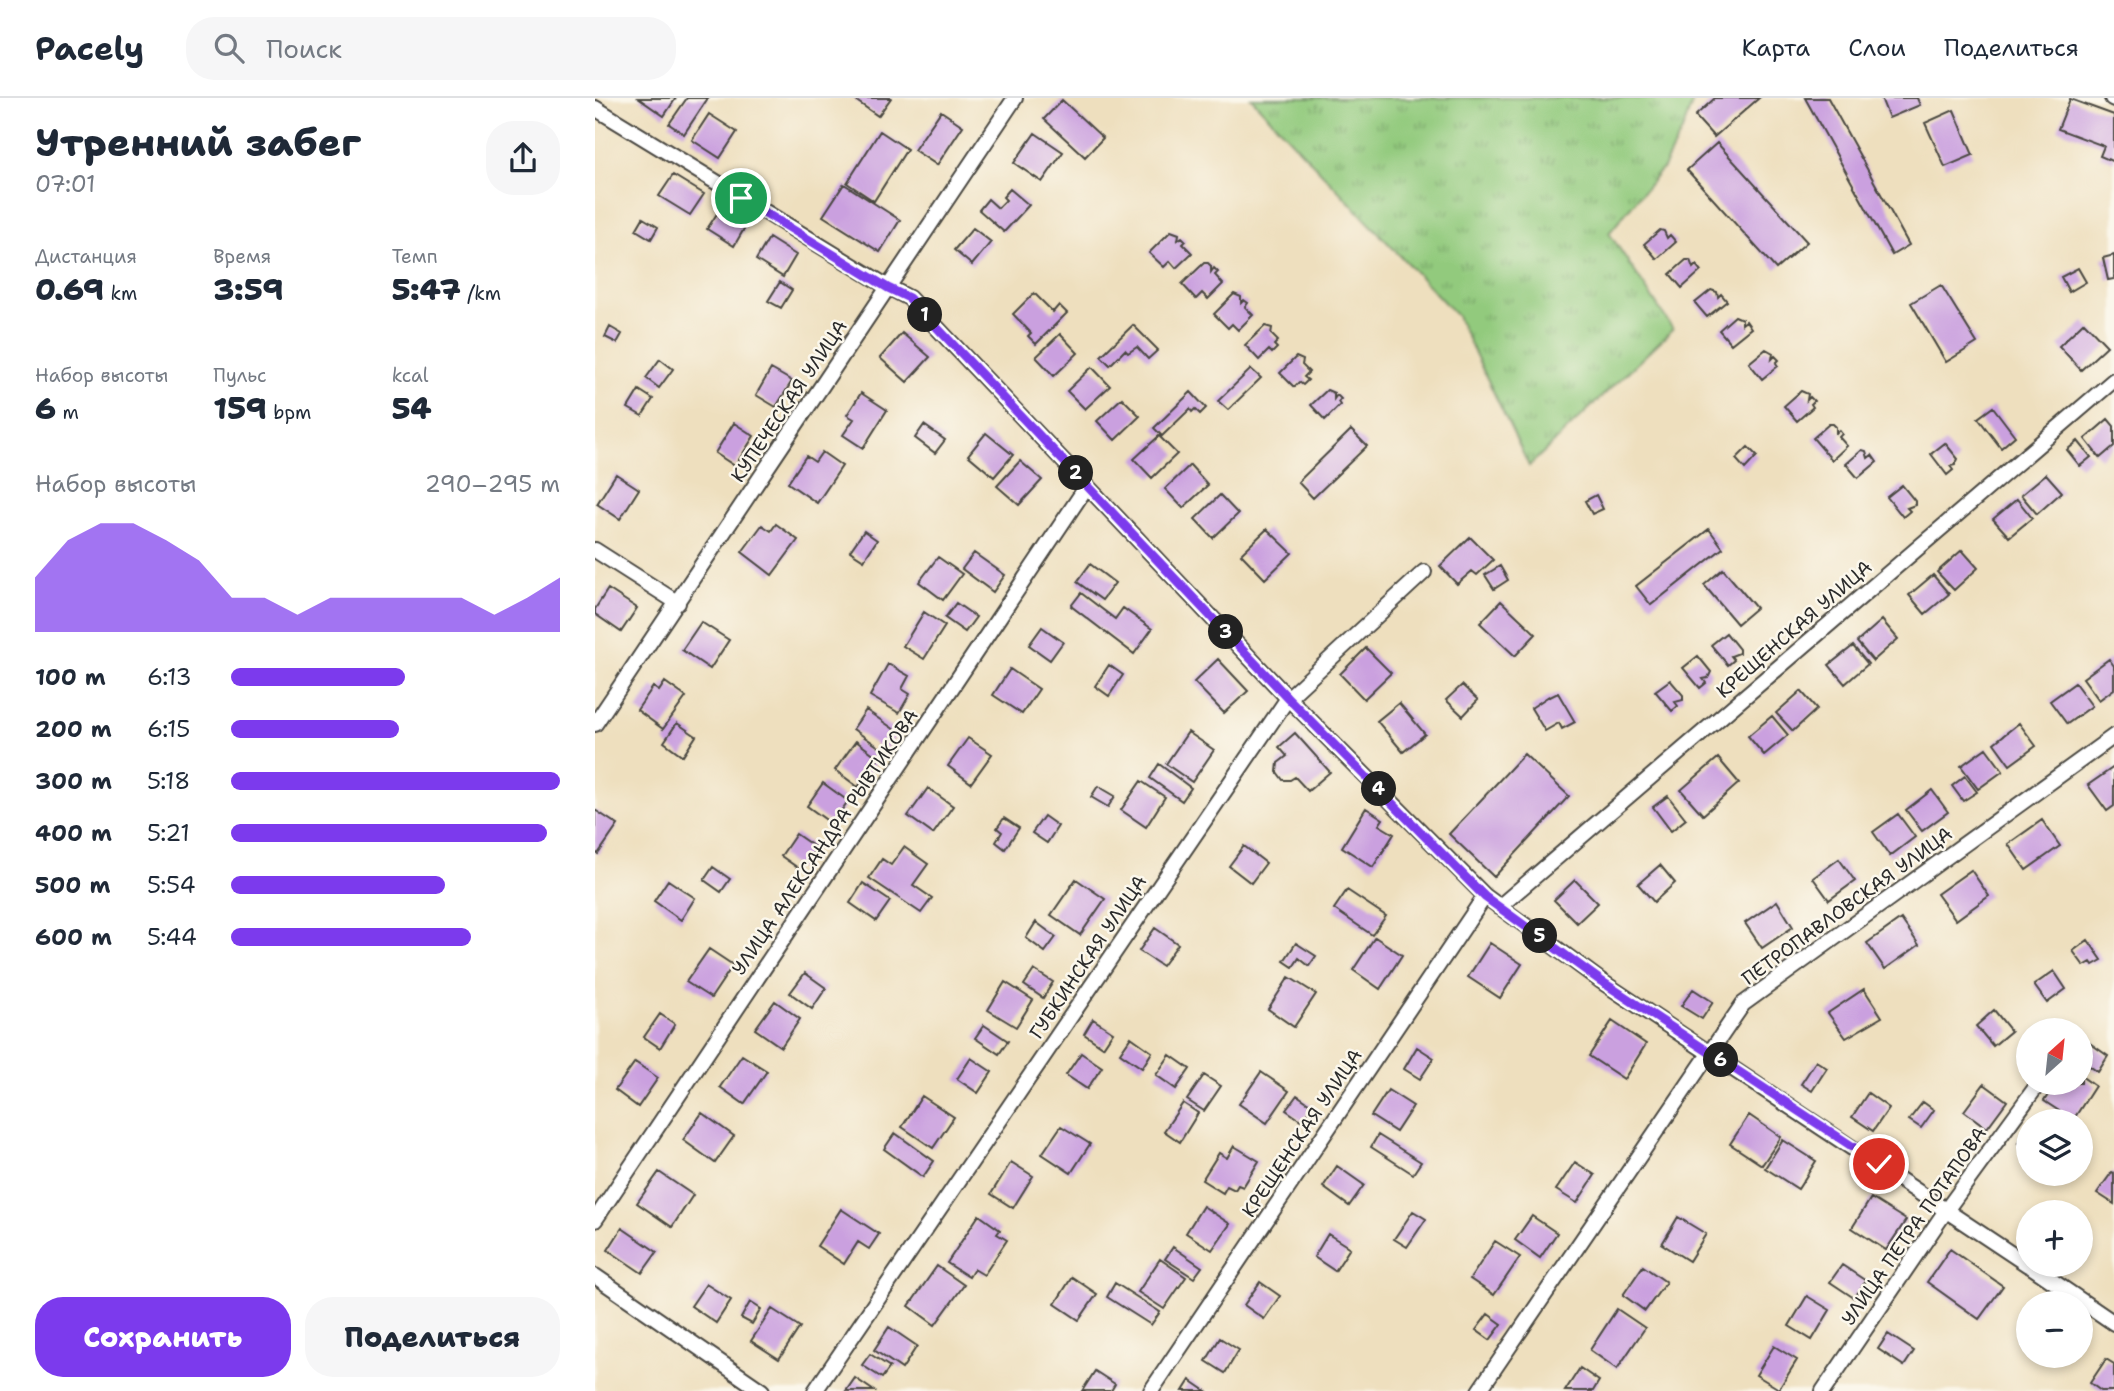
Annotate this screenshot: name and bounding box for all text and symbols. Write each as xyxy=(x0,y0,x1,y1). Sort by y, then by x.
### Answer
search box xyxy=(186,17,676,80)
text: Pacely xyxy=(35,26,144,71)
icon: search xyxy=(210,29,248,67)
text: Поиск xyxy=(266,31,342,66)
text: Карта xyxy=(1742,32,1810,64)
text: Слои xyxy=(1848,32,1906,64)
text: Поделиться xyxy=(1944,32,2079,64)
text: Утренний забег xyxy=(35,117,361,168)
button: share xyxy=(486,121,560,195)
pin xyxy=(711,168,771,228)
text: 07:01 xyxy=(35,169,96,199)
icon: arrive xyxy=(722,179,760,217)
text: Дистанция xyxy=(35,244,137,269)
text: Время xyxy=(213,244,271,269)
text: Темп xyxy=(392,244,438,269)
text: 0.69 xyxy=(35,269,104,310)
text: 3:59 xyxy=(213,269,283,310)
text: 5:47 xyxy=(392,269,461,310)
text: km xyxy=(104,281,138,306)
text: /km xyxy=(461,281,501,306)
pin: 1 xyxy=(907,298,943,332)
text: 1 xyxy=(920,302,929,327)
street label: КУПЕЧЕСКАЯ УЛИЦА xyxy=(725,315,853,487)
text: Набор высоты xyxy=(35,363,168,388)
text: Пульс xyxy=(213,363,267,388)
text: kcal xyxy=(392,363,429,388)
text: 6 xyxy=(35,388,56,429)
text: 159 xyxy=(213,388,267,429)
text: 54 xyxy=(392,388,432,429)
text: m xyxy=(56,400,79,425)
text: bpm xyxy=(267,400,311,425)
pin: 2 xyxy=(1058,456,1093,490)
text: 2 xyxy=(1069,460,1082,485)
text: Набор высоты xyxy=(35,469,196,499)
text: 290–295 m xyxy=(425,469,560,499)
street label: КРЕЩЕНСКАЯ УЛИЦА xyxy=(1711,554,1877,703)
pin: 3 xyxy=(1209,614,1243,650)
text: 3 xyxy=(1219,619,1232,644)
text: 100 m xyxy=(35,662,106,692)
text: 6:13 xyxy=(147,662,192,692)
street label: УЛИЦА АЛЕКСАНДРА РЫВТИКОВА xyxy=(726,704,924,980)
text: 200 m xyxy=(35,714,112,744)
text: 6:15 xyxy=(147,714,190,744)
text: 300 m xyxy=(35,766,112,796)
text: 5:18 xyxy=(147,766,190,796)
pin: 4 xyxy=(1361,772,1397,806)
text: 4 xyxy=(1372,776,1385,801)
text: 400 m xyxy=(35,818,112,848)
text: 5:21 xyxy=(147,818,190,848)
street label: ПЕТРОПАВЛОВСКАЯ УЛИЦА xyxy=(1737,821,1957,991)
text: 500 m xyxy=(35,870,110,900)
text: 5:54 xyxy=(147,870,196,900)
street label: ГУБКИНСКАЯ УЛИЦА xyxy=(1024,870,1152,1044)
pin: 5 xyxy=(1523,918,1557,954)
text: 600 m xyxy=(35,922,112,952)
text: 5:44 xyxy=(147,922,197,952)
text: 5 xyxy=(1534,923,1545,948)
north arrow xyxy=(2016,1018,2093,1096)
map controls xyxy=(2016,1018,2093,1368)
pin: 6 xyxy=(1703,1042,1739,1077)
street label: КРЕЩЕНСКАЯ УЛИЦА xyxy=(1236,1044,1368,1222)
text: 6 xyxy=(1714,1047,1727,1072)
button: layers xyxy=(2016,1109,2093,1186)
street label: УЛИЦА ПЕТРА ПОТАПОВА xyxy=(1836,1122,1992,1330)
pin xyxy=(1849,1134,1909,1194)
icon: check xyxy=(1860,1145,1898,1183)
button: + xyxy=(2016,1200,2093,1277)
button: − xyxy=(2016,1291,2093,1368)
button: Сохранить xyxy=(35,1297,291,1377)
button: Поделиться xyxy=(305,1297,560,1377)

